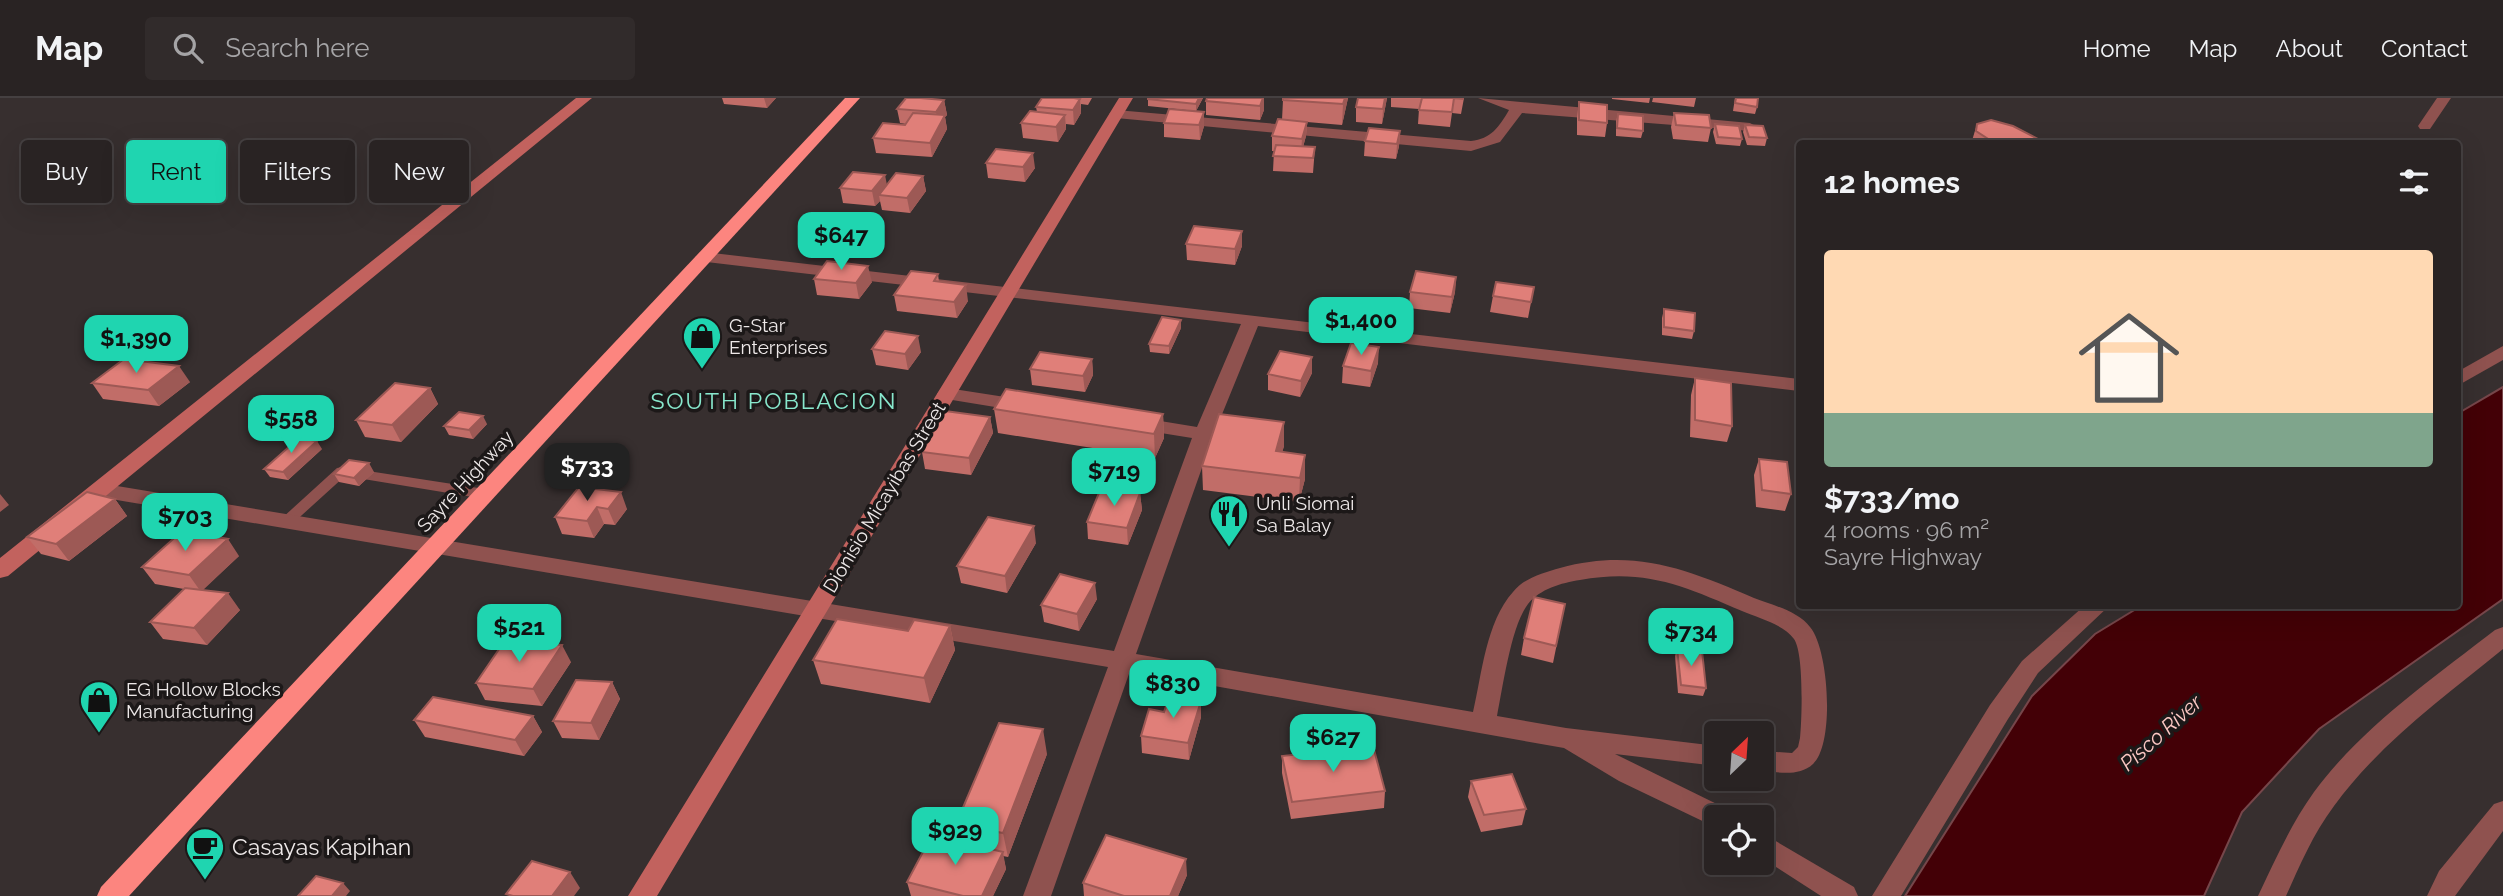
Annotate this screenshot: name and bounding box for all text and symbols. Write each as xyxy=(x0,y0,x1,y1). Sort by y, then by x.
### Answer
search box xyxy=(145,17,635,80)
text: Map xyxy=(35,29,103,68)
icon: search xyxy=(169,29,207,67)
text: Search here xyxy=(225,33,370,63)
text: Home xyxy=(2083,34,2151,63)
text: Map xyxy=(2189,34,2237,63)
text: About xyxy=(2275,34,2343,63)
text: Contact xyxy=(2381,34,2468,63)
chip: Buy xyxy=(21,140,112,203)
chip: Rent xyxy=(126,140,226,203)
chip: Filters xyxy=(240,140,355,203)
chip: New xyxy=(369,140,469,203)
icon: filters xyxy=(2395,163,2433,201)
text: 12 homes xyxy=(1824,165,1960,200)
pin: $647 xyxy=(800,212,882,272)
text: $647 xyxy=(814,221,868,248)
icon: home xyxy=(2066,295,2192,421)
pin: $1,400 xyxy=(1304,298,1418,357)
text: $1,400 xyxy=(1325,306,1397,333)
place label: G-Star Enterprises xyxy=(729,314,828,358)
shop icon: G-Star Enterprises xyxy=(681,315,723,370)
pin: $1,390 xyxy=(79,316,193,375)
text: $1,390 xyxy=(100,324,172,351)
district label: SOUTH POBLACION xyxy=(650,387,898,414)
pin: $558 xyxy=(250,396,332,455)
street label: Dionisio Micayibas Street xyxy=(818,397,950,596)
text: $558 xyxy=(264,404,318,431)
street label: Sayre Highway xyxy=(412,426,518,536)
pin: $733 xyxy=(546,444,628,503)
pin: $719 xyxy=(1073,448,1155,508)
text: $733 xyxy=(560,452,614,479)
text: $719 xyxy=(1088,457,1140,484)
text: $733/mo xyxy=(1824,481,1959,516)
place label: Unli Siomai Sa Balay xyxy=(1256,492,1354,536)
restaurant icon: Unli Siomai Sa Balay xyxy=(1208,493,1250,548)
pin: $703 xyxy=(144,494,226,553)
text: $703 xyxy=(158,502,212,529)
text: 4 rooms · 96 m² xyxy=(1824,516,1989,543)
text: Sayre Highway xyxy=(1824,543,1982,570)
pin: $521 xyxy=(478,604,560,664)
pin: $734 xyxy=(1650,608,1732,668)
text: $521 xyxy=(493,613,545,640)
text: $734 xyxy=(1664,617,1718,644)
pin: $830 xyxy=(1132,660,1214,720)
text: $830 xyxy=(1145,669,1201,696)
place label: EG Hollow Blocks Manufacturing xyxy=(126,678,281,722)
shop icon: EG Hollow Blocks Manufacturing xyxy=(78,679,120,734)
water label: Pisco River xyxy=(2115,689,2207,776)
pin: $627 xyxy=(1292,714,1374,774)
north arrow xyxy=(1704,721,1774,791)
map controls xyxy=(1704,721,1774,875)
text: $627 xyxy=(1306,723,1360,750)
button: locate xyxy=(1704,805,1774,875)
pin: $929 xyxy=(914,808,996,867)
text: $929 xyxy=(928,816,982,843)
cafe icon: Casayas Kapihan xyxy=(184,826,226,881)
place label: Casayas Kapihan xyxy=(232,833,411,860)

